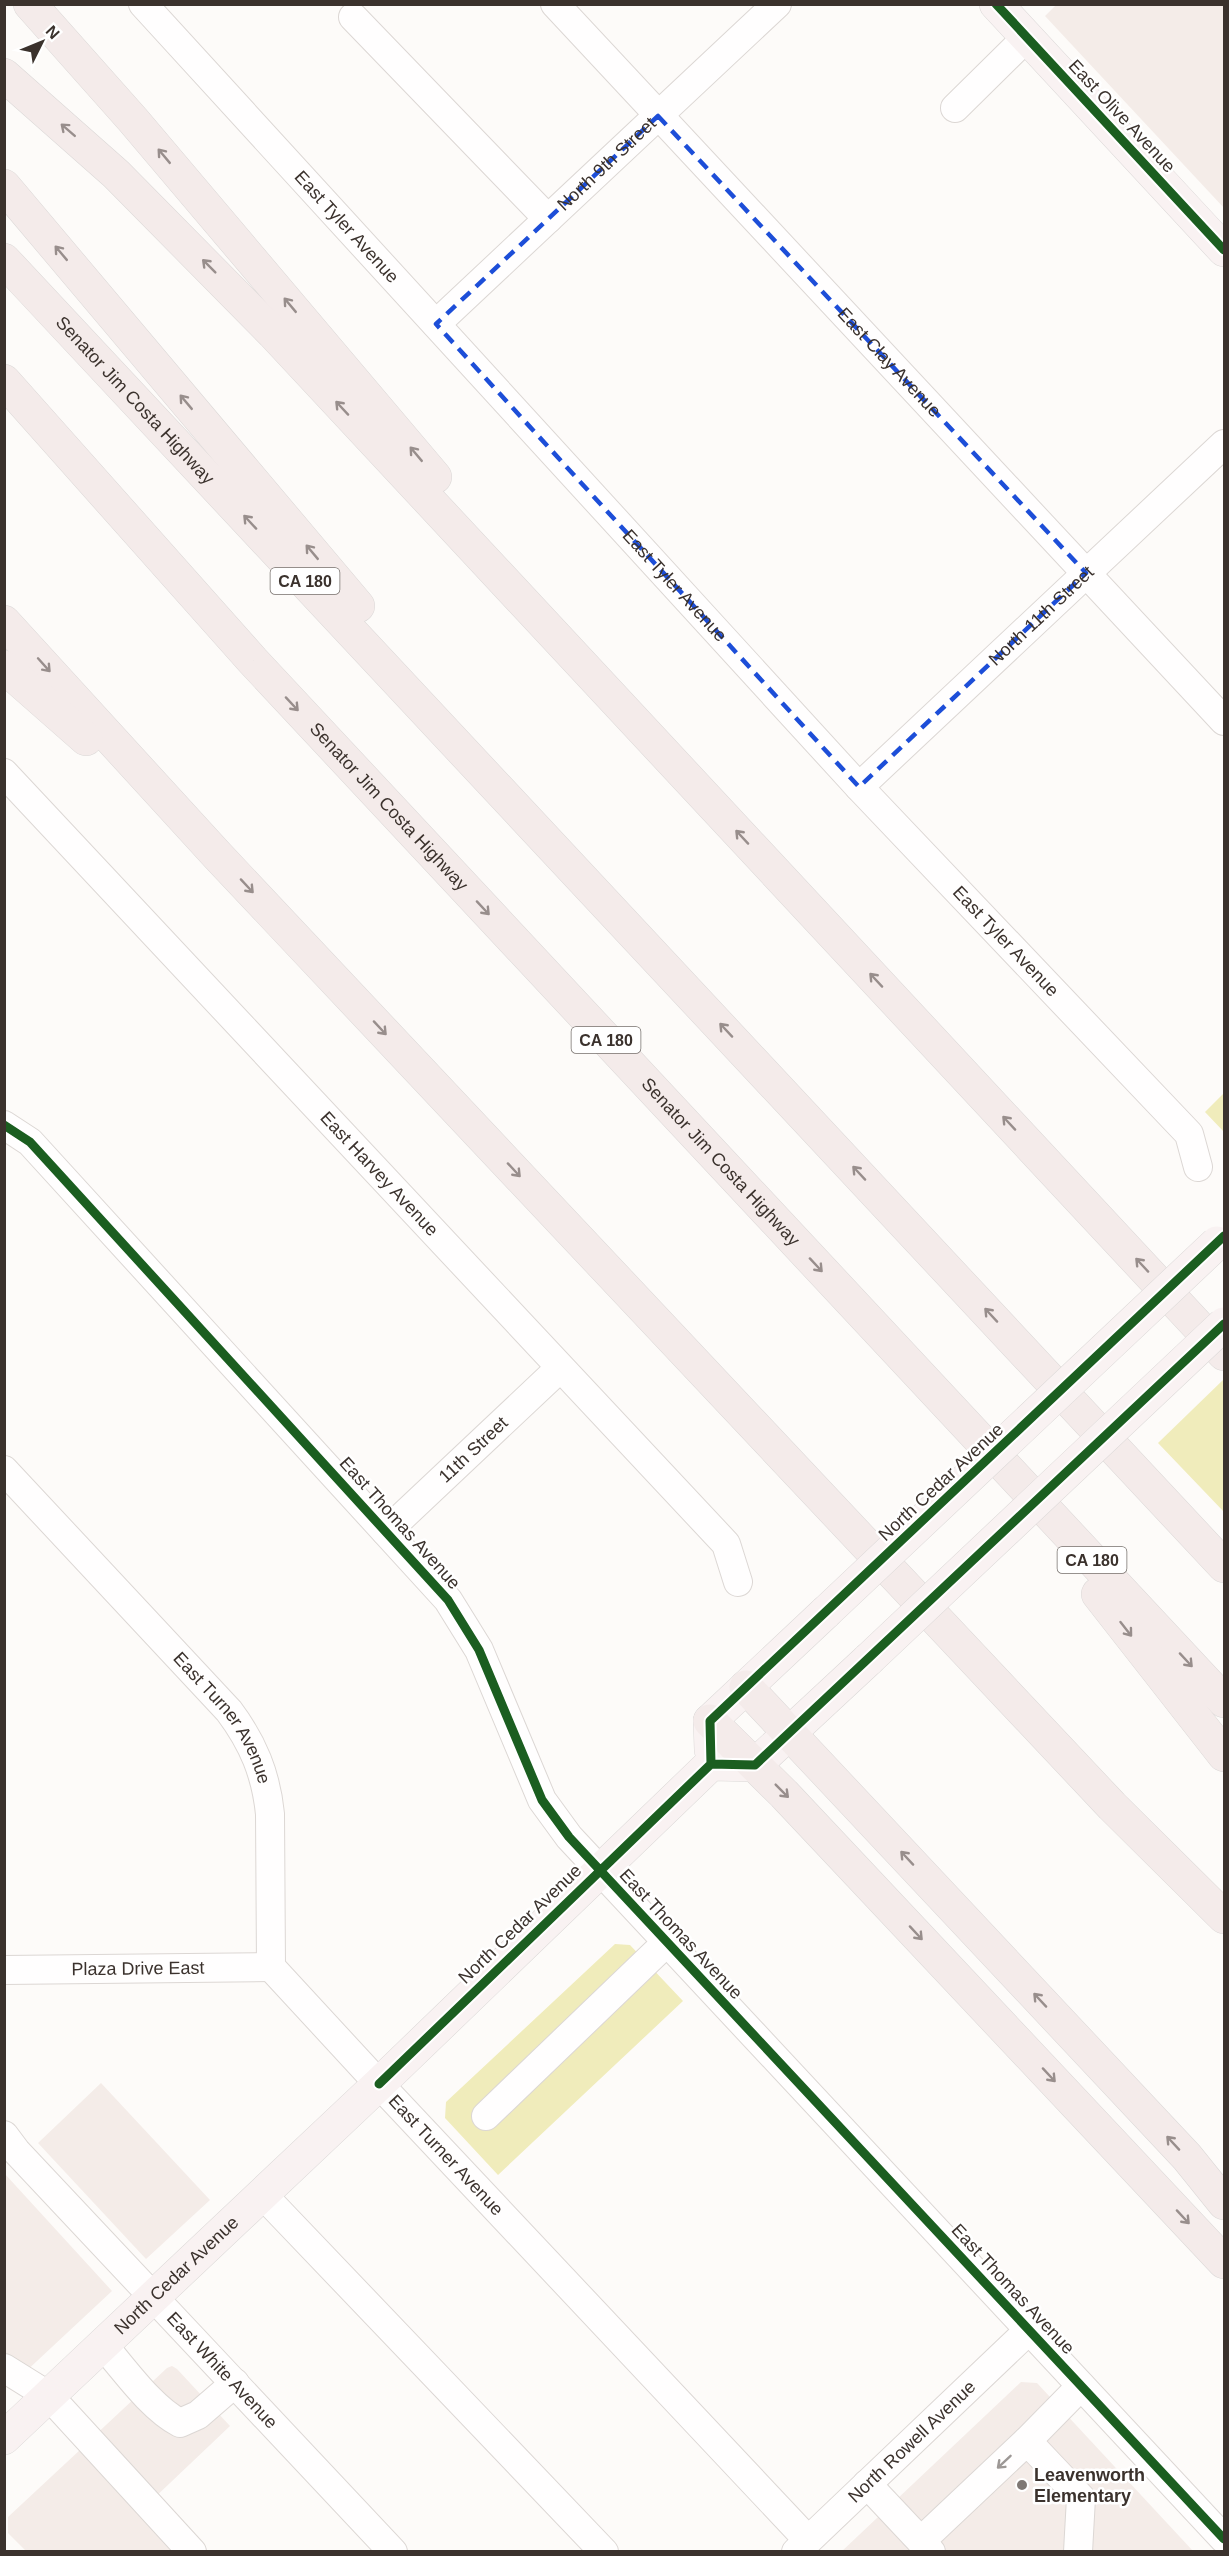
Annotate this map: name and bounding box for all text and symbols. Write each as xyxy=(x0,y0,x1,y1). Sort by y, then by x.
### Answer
north arrow xyxy=(12,12,72,72)
text: N xyxy=(42,22,63,42)
street label: East Olive Avenue xyxy=(1065,56,1179,176)
street label: North 9th Street xyxy=(553,113,660,215)
one-way arrow xyxy=(60,124,76,137)
one-way arrow xyxy=(158,148,171,164)
street label: East Tyler Avenue xyxy=(291,167,403,287)
one-way arrow xyxy=(54,245,67,261)
one-way arrow xyxy=(201,258,216,273)
one-way arrow xyxy=(284,297,297,313)
street label: East Clay Avenue xyxy=(834,304,945,421)
street label: Senator Jim Costa Highway xyxy=(52,312,218,488)
one-way arrow xyxy=(179,395,193,410)
one-way arrow xyxy=(335,400,349,415)
one-way arrow xyxy=(409,447,423,462)
one-way arrow xyxy=(243,515,257,530)
street label: East Tyler Avenue xyxy=(619,525,731,646)
one-way arrow xyxy=(305,544,318,560)
street label: North 11th Street xyxy=(985,562,1098,670)
road number: CA 180 xyxy=(270,568,340,594)
one-way arrow xyxy=(37,657,51,672)
one-way arrow xyxy=(285,696,300,711)
street label: Senator Jim Costa Highway xyxy=(306,719,472,895)
one-way arrow xyxy=(735,830,750,845)
one-way arrow xyxy=(239,879,254,894)
street label: East Tyler Avenue xyxy=(949,882,1063,1001)
one-way arrow xyxy=(476,900,490,915)
one-way arrow xyxy=(869,973,883,988)
one-way arrow xyxy=(373,1021,387,1036)
one-way arrow xyxy=(719,1023,733,1038)
road number: CA 180 xyxy=(572,1027,640,1053)
street label: Senator Jim Costa Highway xyxy=(638,1074,804,1250)
street label: East Harvey Avenue xyxy=(316,1107,442,1240)
one-way arrow xyxy=(1001,1115,1016,1130)
one-way arrow xyxy=(507,1163,521,1178)
one-way arrow xyxy=(851,1165,866,1180)
one-way arrow xyxy=(809,1257,823,1272)
one-way arrow xyxy=(1135,1258,1149,1273)
one-way arrow xyxy=(984,1308,999,1323)
street label: 11th Street xyxy=(435,1413,512,1487)
street label: North Cedar Avenue xyxy=(875,1419,1007,1545)
street label: East Thomas Avenue xyxy=(336,1453,464,1593)
road number: CA 180 xyxy=(1058,1547,1126,1573)
one-way arrow xyxy=(1119,1621,1132,1637)
street label: East Turner Avenue xyxy=(169,1648,274,1786)
one-way arrow xyxy=(1179,1652,1193,1667)
one-way arrow xyxy=(774,1784,789,1799)
one-way arrow xyxy=(900,1850,914,1865)
street label: North Cedar Avenue xyxy=(455,1860,585,1988)
street label: East Thomas Avenue xyxy=(616,1865,746,2003)
one-way arrow xyxy=(908,1925,922,1940)
street label: Plaza Drive East xyxy=(71,1958,205,1979)
one-way arrow xyxy=(1033,1993,1047,2008)
one-way arrow xyxy=(1042,2068,1056,2083)
street label: East Turner Avenue xyxy=(385,2091,507,2220)
one-way arrow xyxy=(1166,2135,1180,2150)
one-way arrow xyxy=(1175,2210,1190,2225)
street label: North Cedar Avenue xyxy=(110,2212,242,2338)
street label: East Thomas Avenue xyxy=(948,2220,1078,2358)
street label: East White Avenue xyxy=(163,2308,281,2432)
street label: North Rowell Avenue xyxy=(844,2376,980,2507)
one-way arrow xyxy=(996,2455,1011,2470)
place label: Leavenworth Elementary xyxy=(1034,2465,1145,2506)
marker: Leavenworth Elementary xyxy=(1015,2478,1029,2492)

